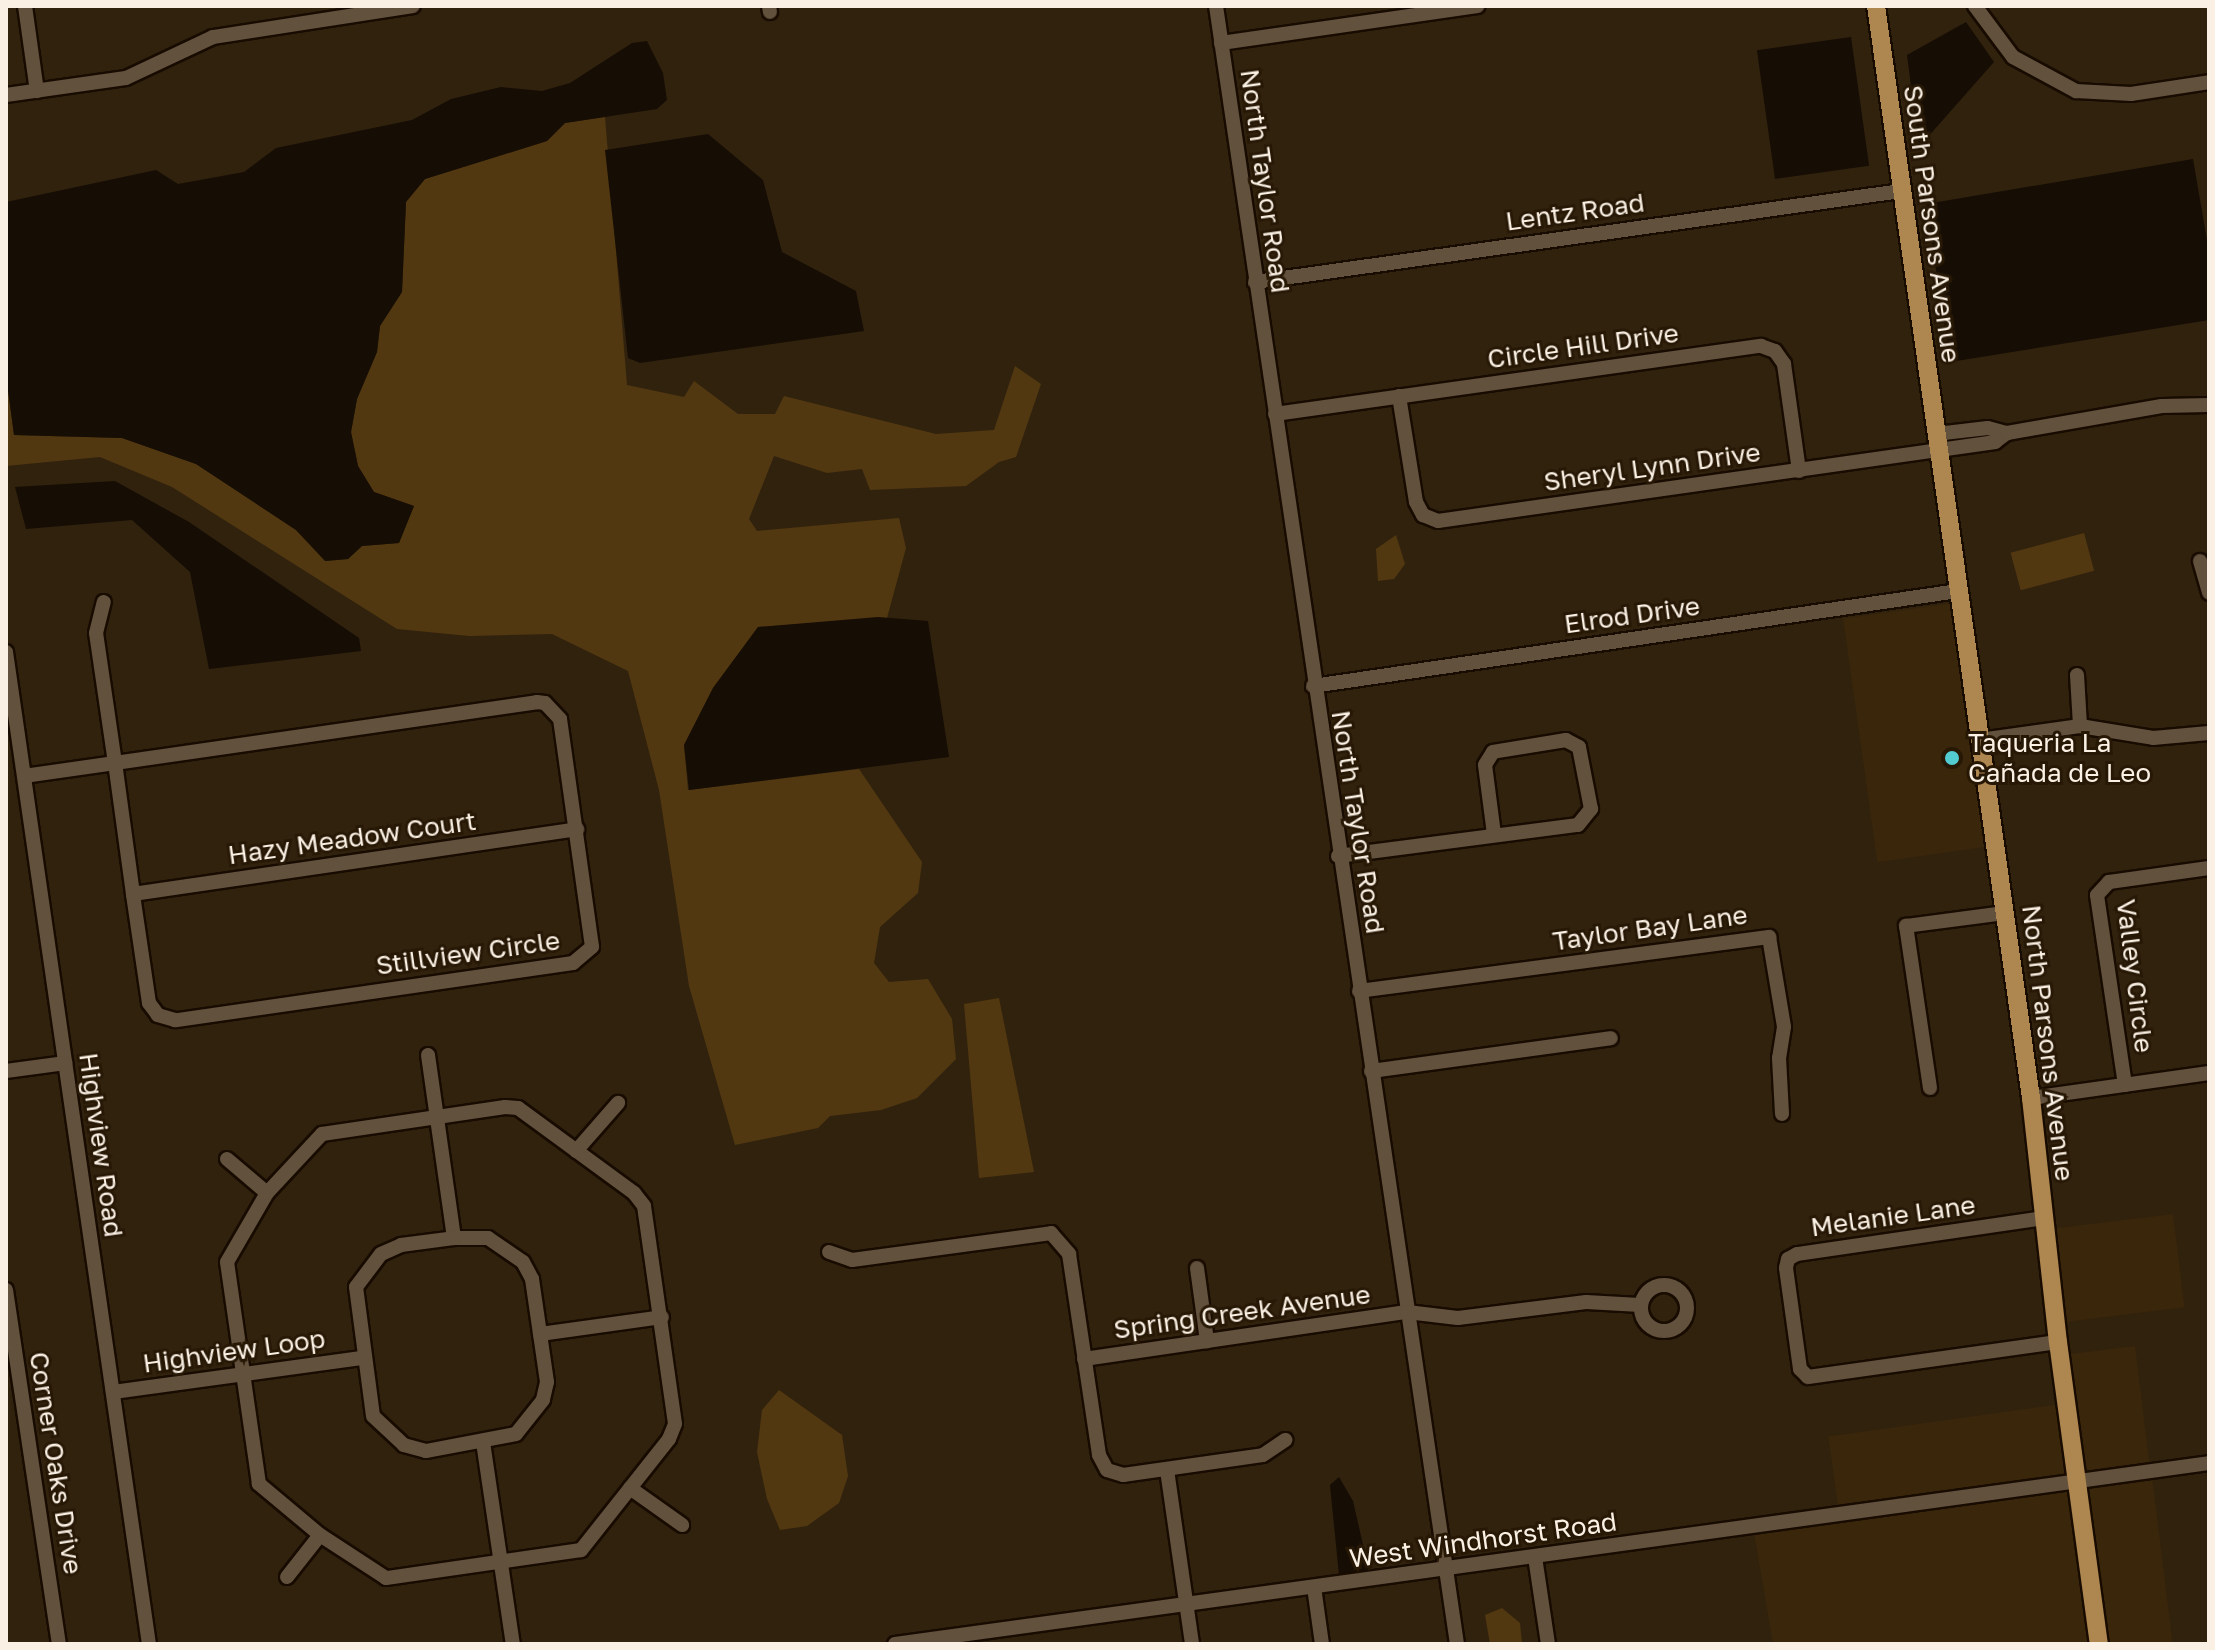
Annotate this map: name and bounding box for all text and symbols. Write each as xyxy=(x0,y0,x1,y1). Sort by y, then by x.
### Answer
street label: North Taylor Road xyxy=(1234,67,1296,295)
street label: South Parsons Avenue xyxy=(1897,83,1967,365)
street label: Lentz Road xyxy=(1504,187,1646,237)
street label: Circle Hill Drive xyxy=(1485,317,1681,375)
street label: Sheryl Lynn Drive xyxy=(1542,436,1762,498)
street label: Elrod Drive xyxy=(1562,590,1702,640)
street label: North Taylor Road xyxy=(1325,708,1391,936)
place label: Taqueria La Cañada de Leo xyxy=(1968,727,2151,788)
marker: Taqueria La Cañada de Leo xyxy=(1943,749,1961,767)
street label: Hazy Meadow Court xyxy=(226,805,478,871)
street label: Valley Circle xyxy=(2110,897,2160,1055)
street label: Taylor Bay Lane xyxy=(1551,899,1749,957)
street label: North Parsons Avenue xyxy=(2016,903,2080,1183)
street label: Stillview Circle xyxy=(374,925,562,981)
street label: Highview Road xyxy=(73,1051,129,1239)
street label: Melanie Lane xyxy=(1809,1189,1977,1243)
street label: Spring Creek Avenue xyxy=(1112,1279,1372,1345)
street label: Highview Loop xyxy=(141,1323,327,1379)
street label: Corner Oaks Drive xyxy=(23,1350,89,1576)
street label: West Windhorst Road xyxy=(1347,1506,1619,1574)

